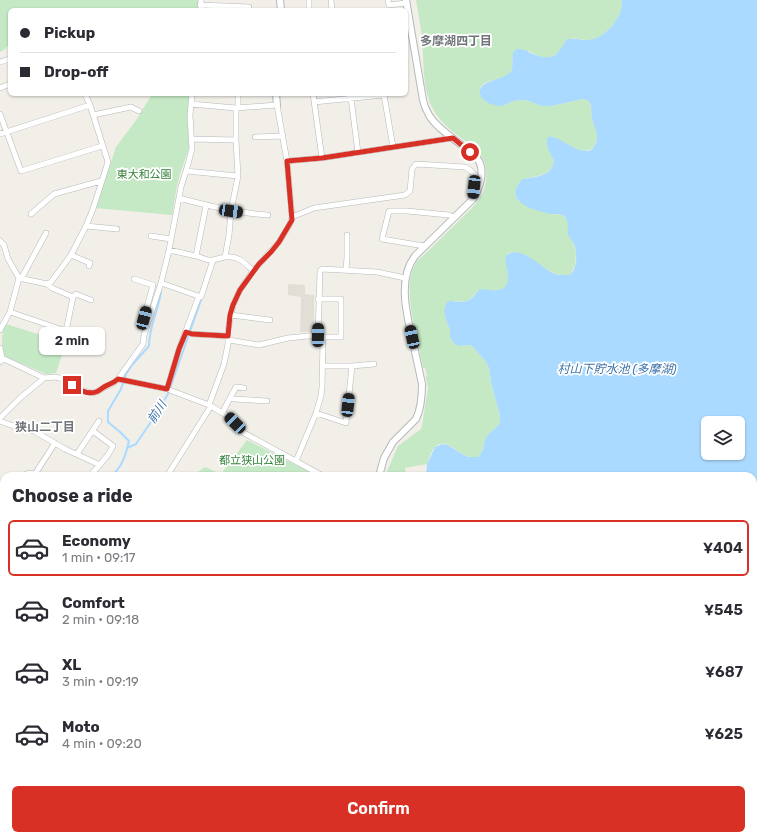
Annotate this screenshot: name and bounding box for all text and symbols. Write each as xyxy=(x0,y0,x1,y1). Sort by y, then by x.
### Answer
text: Pickup xyxy=(44,24,95,42)
district label: 多摩湖四丁目 xyxy=(420,34,492,48)
text: Drop-off xyxy=(44,63,108,81)
route start xyxy=(461,143,479,161)
park label: 東大和公園 xyxy=(117,168,172,181)
car xyxy=(467,174,481,200)
car xyxy=(218,203,244,219)
car xyxy=(135,305,153,331)
car xyxy=(312,323,324,347)
car xyxy=(404,324,420,350)
callout: 2 min xyxy=(39,327,105,355)
text: 2 min xyxy=(55,333,89,348)
water label: 村山下貯水池 (多摩湖) xyxy=(557,362,677,376)
route end xyxy=(63,376,81,394)
car xyxy=(341,392,355,418)
water label: 前川 xyxy=(145,396,170,426)
car xyxy=(222,410,248,436)
map controls xyxy=(701,416,745,460)
button: layers xyxy=(701,416,745,460)
district label: 狭山二丁目 xyxy=(15,420,75,434)
park label: 都立狭山公園 xyxy=(219,454,285,467)
text: Choose a ride xyxy=(12,485,133,507)
icon: car xyxy=(14,530,50,566)
text: Economy xyxy=(62,532,131,550)
text: ¥404 xyxy=(703,539,743,557)
text: 1 min · 09:17 xyxy=(62,550,136,565)
icon: car xyxy=(14,592,50,628)
text: Comfort xyxy=(62,594,125,612)
text: ¥545 xyxy=(704,601,743,619)
text: 2 min · 09:18 xyxy=(62,612,139,627)
icon: car xyxy=(14,654,50,690)
text: XL xyxy=(62,656,81,674)
text: ¥687 xyxy=(705,663,743,681)
text: 3 min · 09:19 xyxy=(62,674,139,689)
icon: car xyxy=(14,716,50,752)
text: Moto xyxy=(62,718,100,736)
text: ¥625 xyxy=(704,725,743,743)
text: 4 min · 09:20 xyxy=(62,736,142,751)
button: Confirm xyxy=(12,786,745,832)

